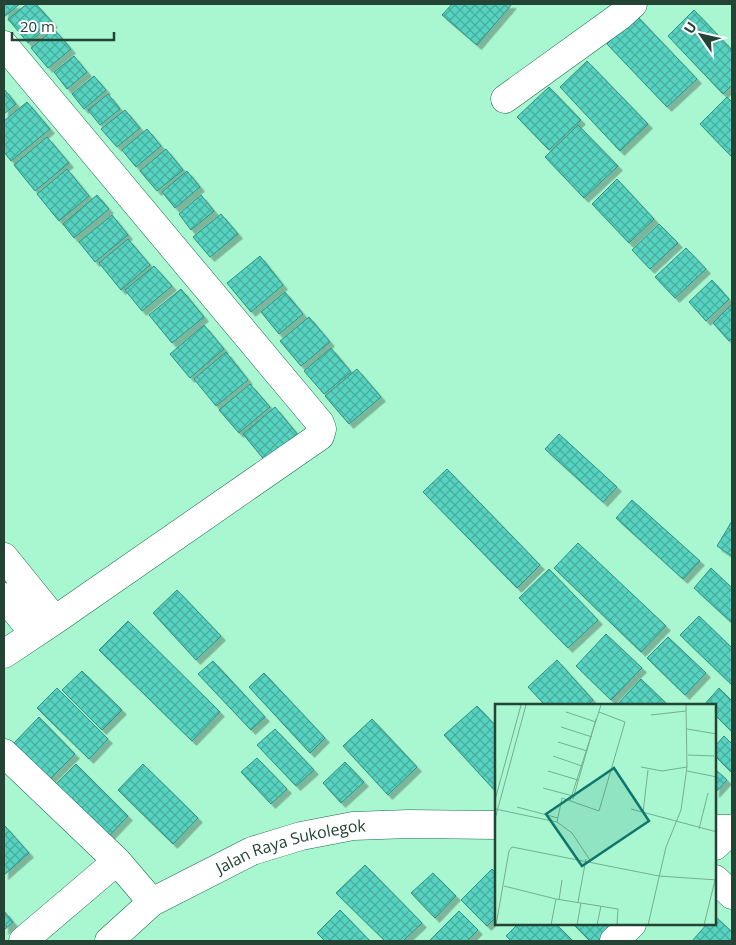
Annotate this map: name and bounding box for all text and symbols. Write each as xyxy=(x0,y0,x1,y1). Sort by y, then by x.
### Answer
scale bar xyxy=(12,10,115,42)
north arrow xyxy=(676,10,726,60)
text: 20 m xyxy=(20,16,55,36)
text: U xyxy=(679,18,701,37)
inset map xyxy=(495,704,716,925)
street label: Jalan Raya Sukolegok xyxy=(210,814,367,880)

